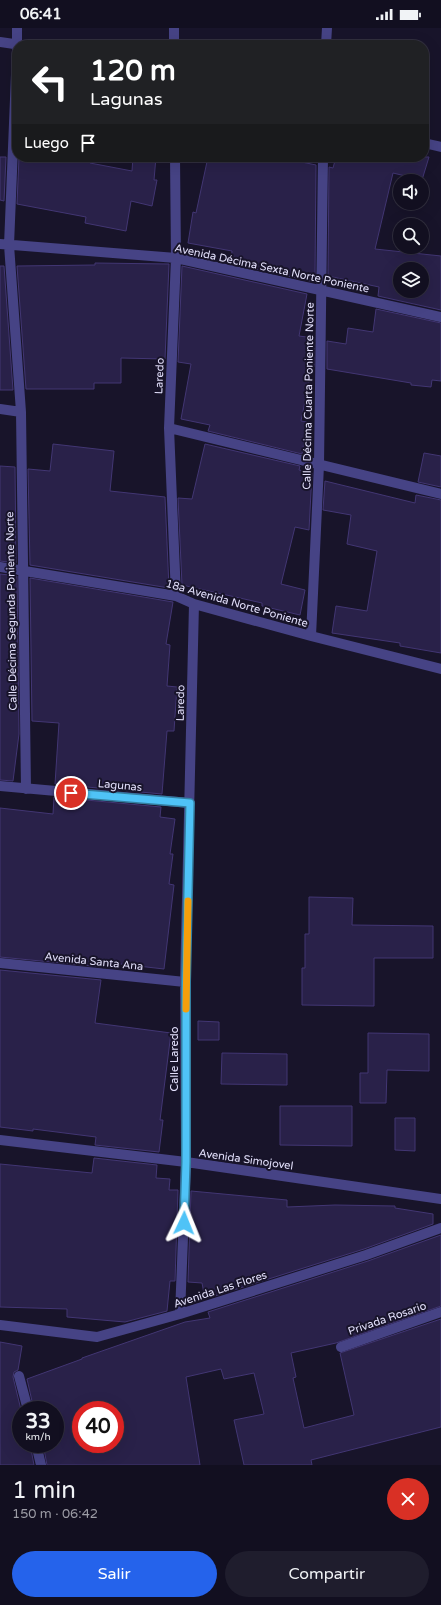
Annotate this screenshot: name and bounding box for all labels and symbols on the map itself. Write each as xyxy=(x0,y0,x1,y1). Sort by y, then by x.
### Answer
street label: Avenida Décima Sexta Norte Poniente xyxy=(173,241,370,296)
street label: Calle Décima Cuarta Poniente Norte xyxy=(300,302,317,490)
street label: Laredo xyxy=(152,357,167,394)
street label: Calle Décima Segunda Poniente Norte xyxy=(3,511,20,711)
street label: 18a Avenida Norte Poniente xyxy=(164,577,309,630)
street label: Laredo xyxy=(174,684,187,721)
pin xyxy=(54,776,88,810)
street label: Lagunas xyxy=(97,777,143,794)
street label: Avenida Santa Ana xyxy=(44,950,144,973)
street label: Calle Laredo xyxy=(168,1026,181,1091)
street label: Avenida Simojovel xyxy=(198,1146,294,1173)
position arrow xyxy=(163,1202,205,1244)
street label: Avenida Las Flores xyxy=(172,1268,269,1311)
street label: Privada Rosario xyxy=(346,1299,428,1338)
speed limit sign: 40 xyxy=(72,1401,124,1453)

